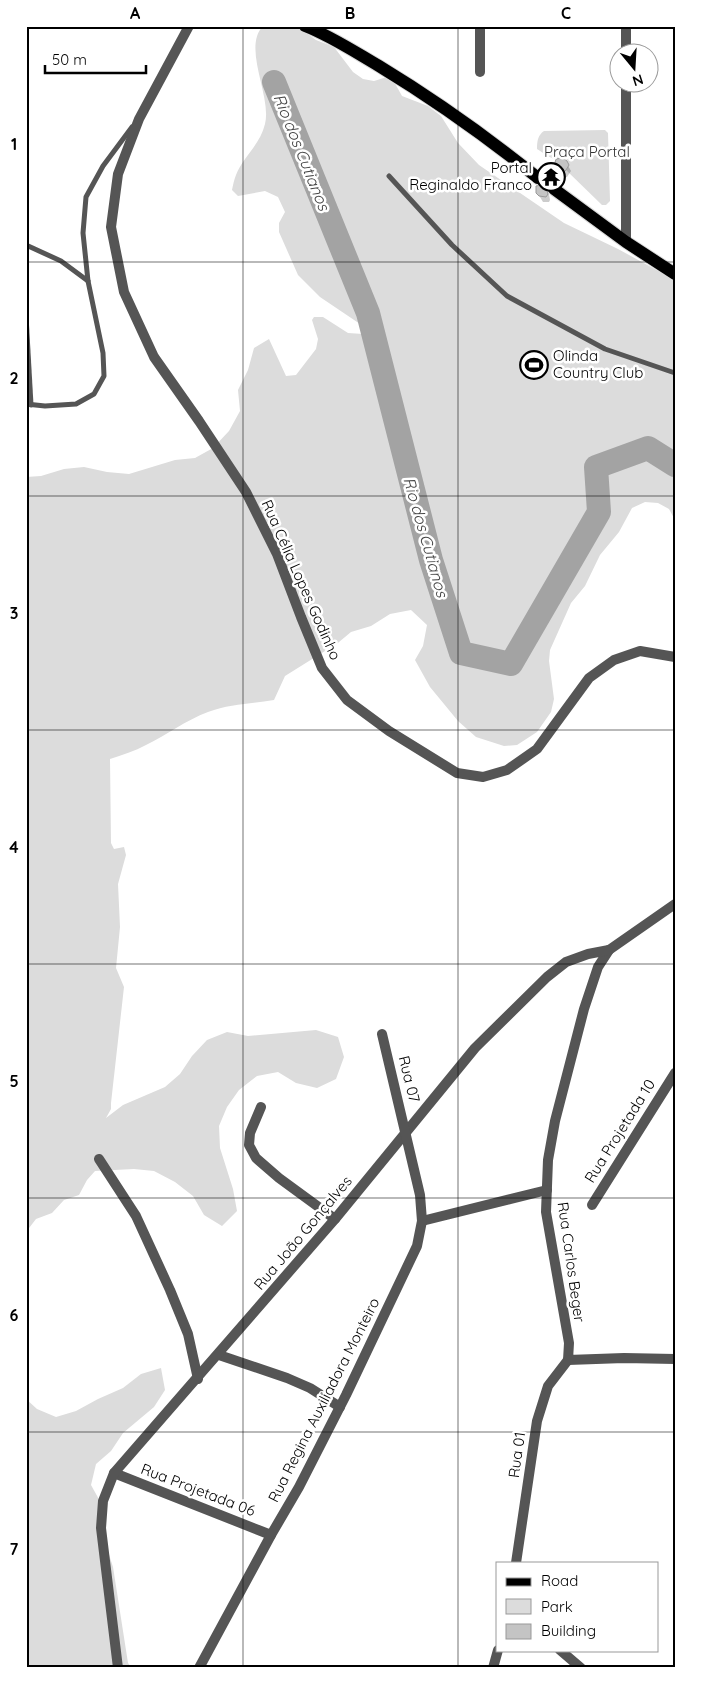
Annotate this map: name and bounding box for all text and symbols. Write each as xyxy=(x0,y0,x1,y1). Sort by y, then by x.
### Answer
text: A xyxy=(130,3,141,23)
text: B xyxy=(345,3,355,23)
text: C xyxy=(561,3,571,23)
scale bar xyxy=(45,42,146,74)
north arrow xyxy=(608,42,658,92)
text: 50 m xyxy=(52,50,87,69)
text: N xyxy=(630,70,646,91)
water label: Rio dos Cutianos xyxy=(270,91,335,215)
text: 1 xyxy=(11,134,17,154)
park label: Praça Portal xyxy=(544,142,630,161)
place label: Portal Reginaldo Franco xyxy=(409,158,532,194)
temple icon: Portal Reginaldo Franco xyxy=(536,162,566,192)
place label: Olinda Country Club xyxy=(553,346,643,382)
sports icon: Olinda Country Club xyxy=(519,350,549,380)
text: 2 xyxy=(9,368,19,388)
water label: Rio dos Cutianos xyxy=(399,475,453,601)
street label: Rua Célia Lopes Godinho xyxy=(257,497,345,663)
text: 3 xyxy=(10,603,18,623)
text: 4 xyxy=(9,837,19,857)
street label: Rua 07 xyxy=(395,1054,425,1104)
text: 5 xyxy=(9,1071,19,1091)
street label: Rua Projetada 10 xyxy=(580,1075,659,1186)
street label: Rua João Gonçalves xyxy=(249,1172,356,1294)
street label: Rua Carlos Beger xyxy=(554,1201,589,1323)
street label: Rua Regina Auxiliadora Monteiro xyxy=(264,1294,384,1505)
text: 6 xyxy=(10,1305,19,1325)
street label: Rua 01 xyxy=(504,1431,529,1479)
street label: Rua Projetada 06 xyxy=(138,1459,258,1520)
text: 7 xyxy=(10,1539,19,1559)
legend xyxy=(496,1562,658,1652)
text: Road xyxy=(541,1571,578,1590)
text: Park xyxy=(541,1597,573,1616)
text: Building xyxy=(541,1621,596,1640)

